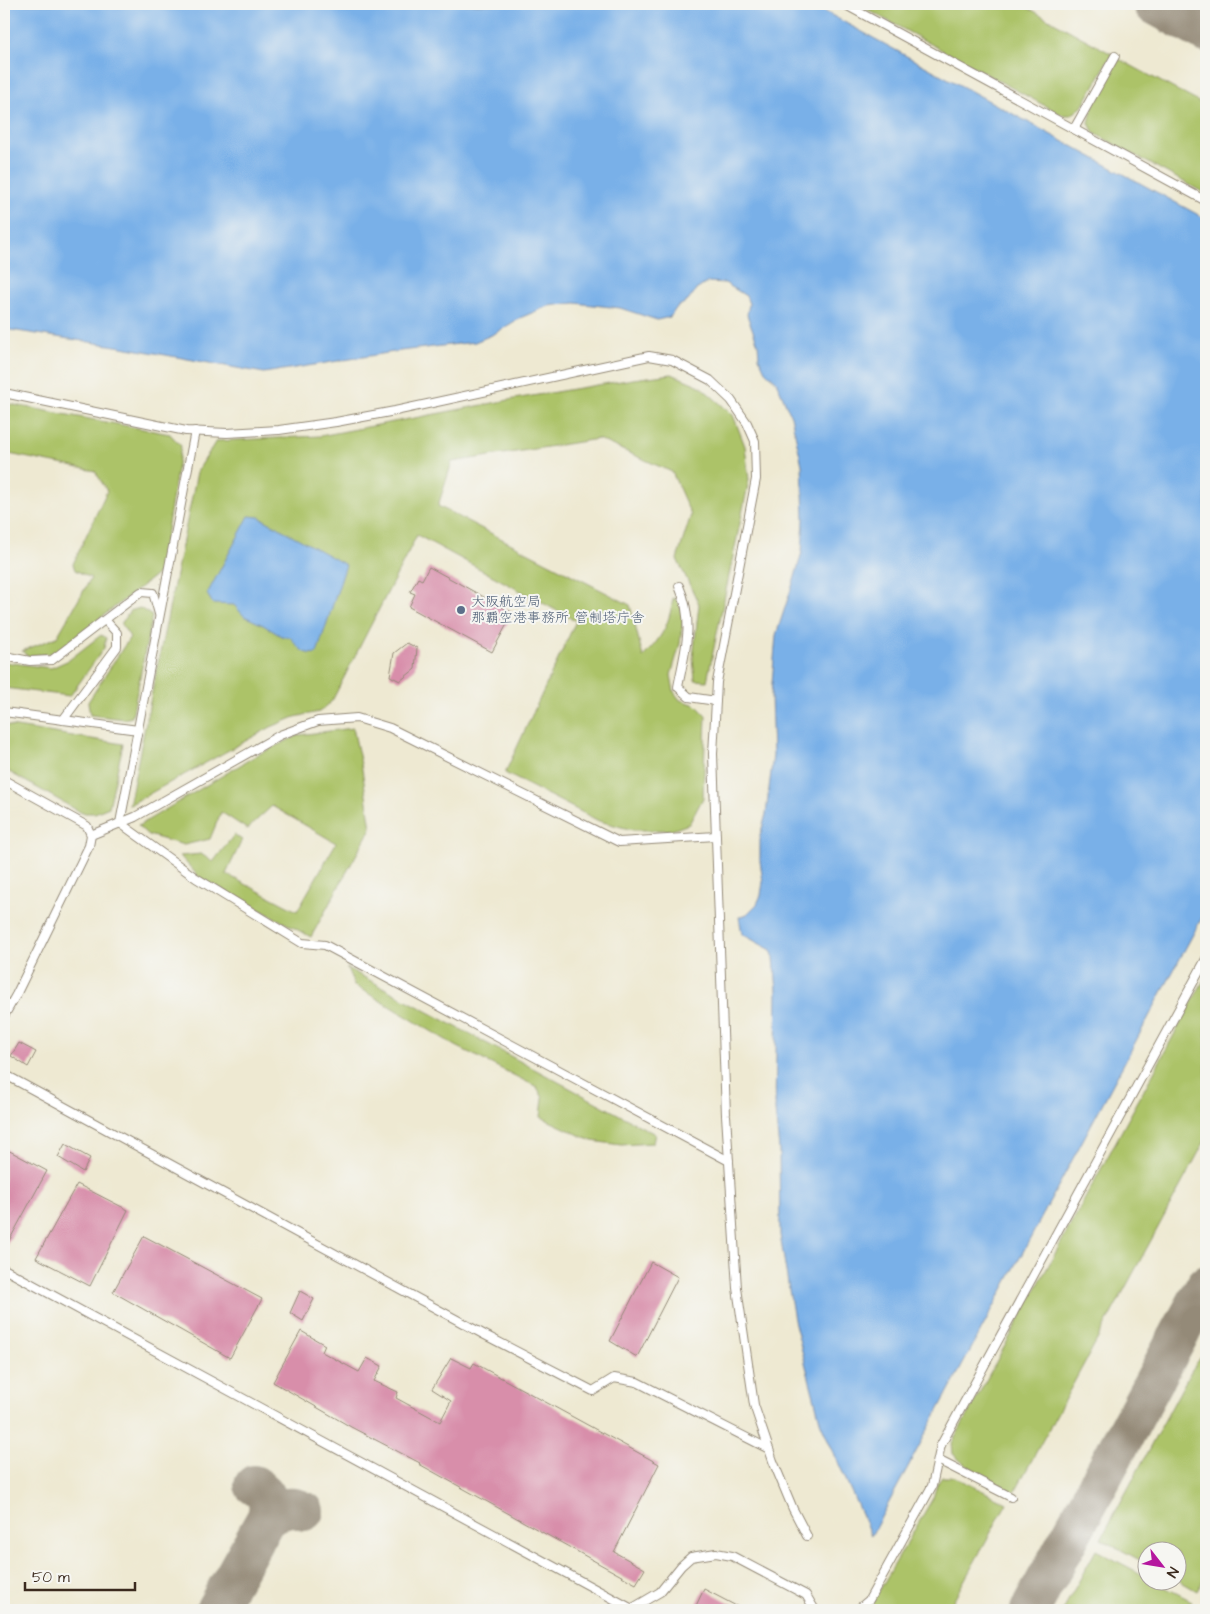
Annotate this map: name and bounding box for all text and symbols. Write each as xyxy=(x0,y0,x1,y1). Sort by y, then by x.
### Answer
place label: 大阪航空局 那覇空港事務所 管制塔庁舎 xyxy=(471,592,645,628)
marker: 大阪航空局 那覇空港事務所 管制塔庁舎 xyxy=(455,604,467,616)
north arrow xyxy=(1138,1542,1188,1592)
scale bar xyxy=(25,1559,135,1591)
text: N xyxy=(1161,1563,1183,1581)
text: 50 m xyxy=(32,1567,70,1588)

